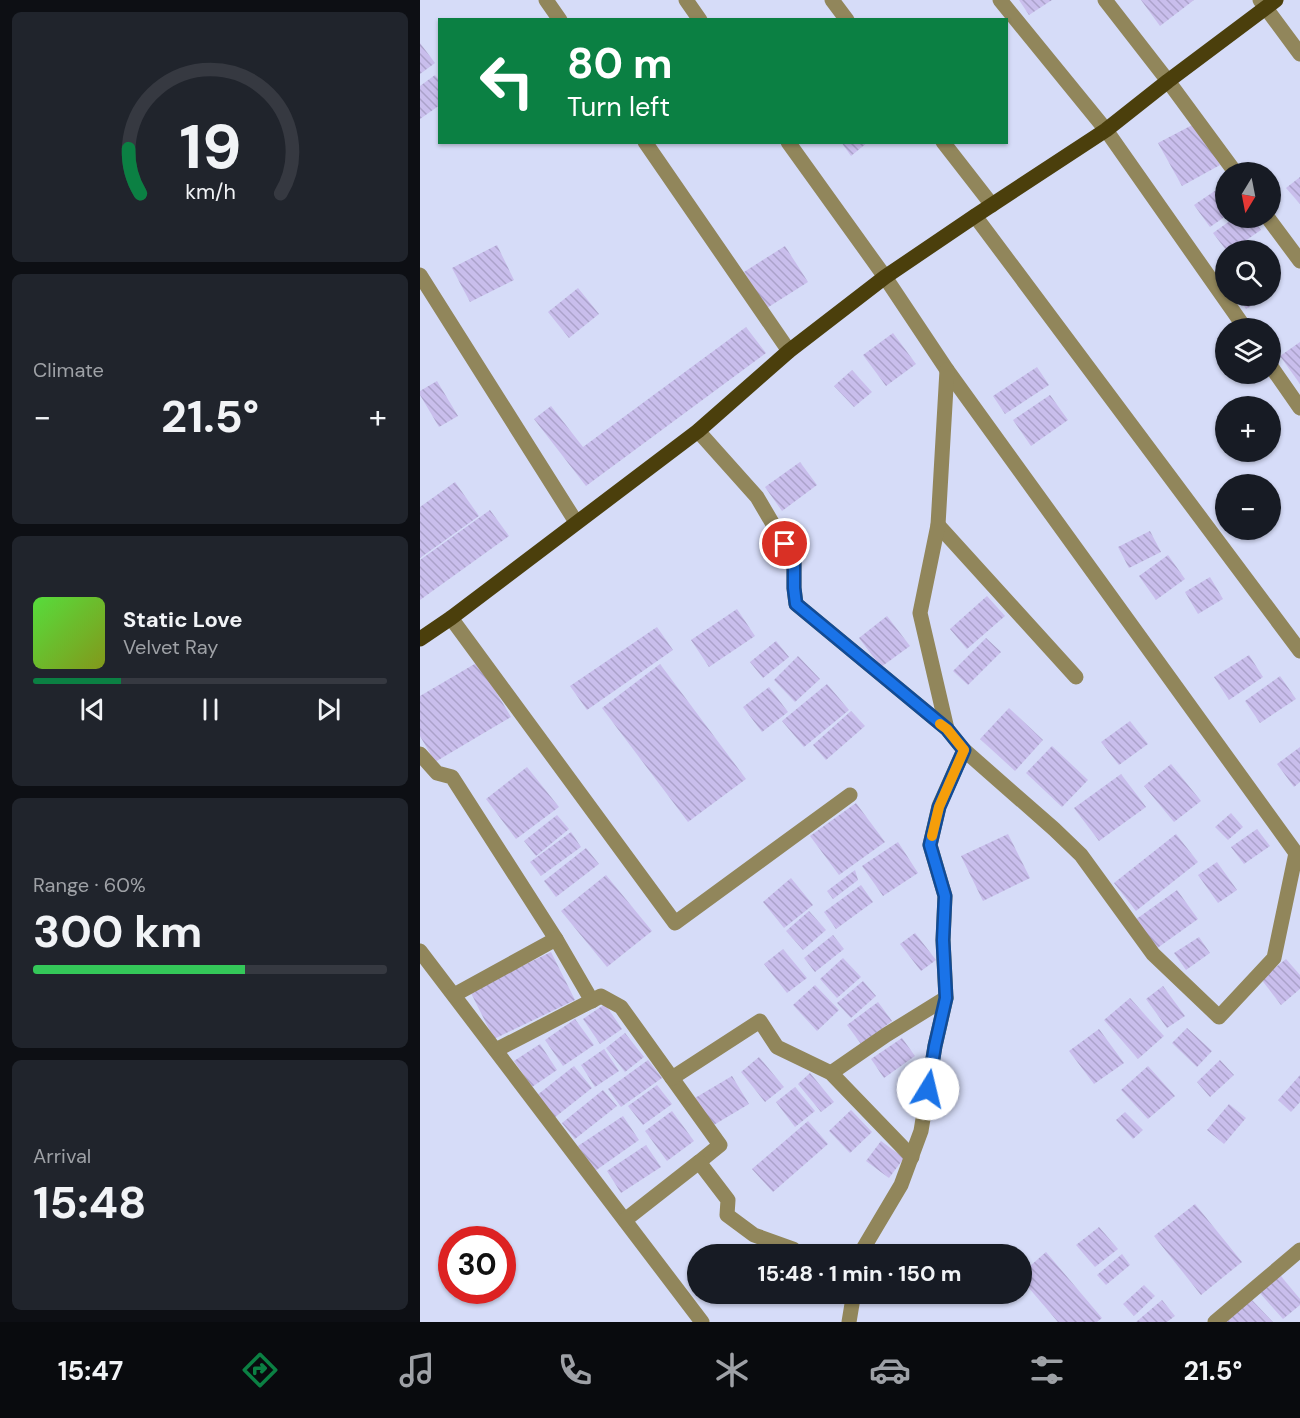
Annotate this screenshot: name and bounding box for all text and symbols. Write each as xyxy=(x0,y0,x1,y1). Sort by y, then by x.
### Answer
text: 80 m xyxy=(567,36,673,91)
icon: left xyxy=(468,42,546,120)
text: Turn left xyxy=(567,89,670,124)
text: 19 xyxy=(179,106,241,187)
north arrow xyxy=(1215,162,1281,228)
map controls xyxy=(1215,162,1281,540)
text: km/h xyxy=(185,178,235,206)
button: search xyxy=(1215,240,1281,306)
button: layers xyxy=(1215,318,1281,384)
text: Climate xyxy=(33,357,104,383)
text: 21.5° xyxy=(161,387,259,446)
text: − xyxy=(33,395,51,438)
text: + xyxy=(369,395,387,438)
button: + xyxy=(1215,396,1281,462)
button: − xyxy=(1215,474,1281,540)
pin xyxy=(759,518,810,569)
icon: arrive xyxy=(768,527,801,560)
text: Static Love xyxy=(123,605,243,634)
text: Velvet Ray xyxy=(123,634,218,660)
icon: previous xyxy=(76,693,109,726)
icon: pause xyxy=(194,693,227,726)
icon: next xyxy=(312,693,345,726)
text: Range · 60% xyxy=(33,872,146,898)
text: 300 km xyxy=(33,902,202,961)
position arrow xyxy=(896,1057,960,1121)
text: Arrival xyxy=(33,1143,91,1169)
text: 15:48 xyxy=(33,1173,147,1232)
speed limit sign: 30 xyxy=(438,1226,516,1304)
text: 15:48 · 1 min · 150 m xyxy=(758,1259,961,1288)
icon: directions xyxy=(239,1349,281,1391)
icon: music xyxy=(396,1349,438,1391)
icon: phone xyxy=(554,1349,596,1391)
icon: climate xyxy=(711,1349,753,1391)
icon: car xyxy=(869,1349,911,1391)
icon: filters xyxy=(1026,1349,1068,1391)
text: 15:47 xyxy=(58,1353,123,1388)
text: 21.5° xyxy=(1183,1353,1242,1388)

